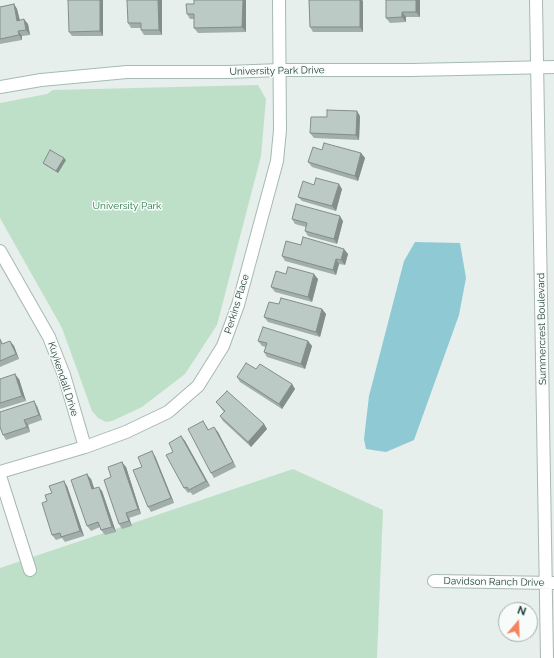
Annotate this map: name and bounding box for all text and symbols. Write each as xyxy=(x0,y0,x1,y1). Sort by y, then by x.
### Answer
street label: University Park Drive xyxy=(229,64,325,78)
park label: University Park xyxy=(93,200,161,212)
street label: Perkins Place xyxy=(222,273,252,335)
street label: Summercrest Boulevard xyxy=(535,273,549,385)
street label: Kuykendall Drive xyxy=(45,340,81,418)
street label: Davidson Ranch Drive xyxy=(444,575,544,589)
north arrow xyxy=(498,602,538,642)
text: N xyxy=(516,604,528,619)

